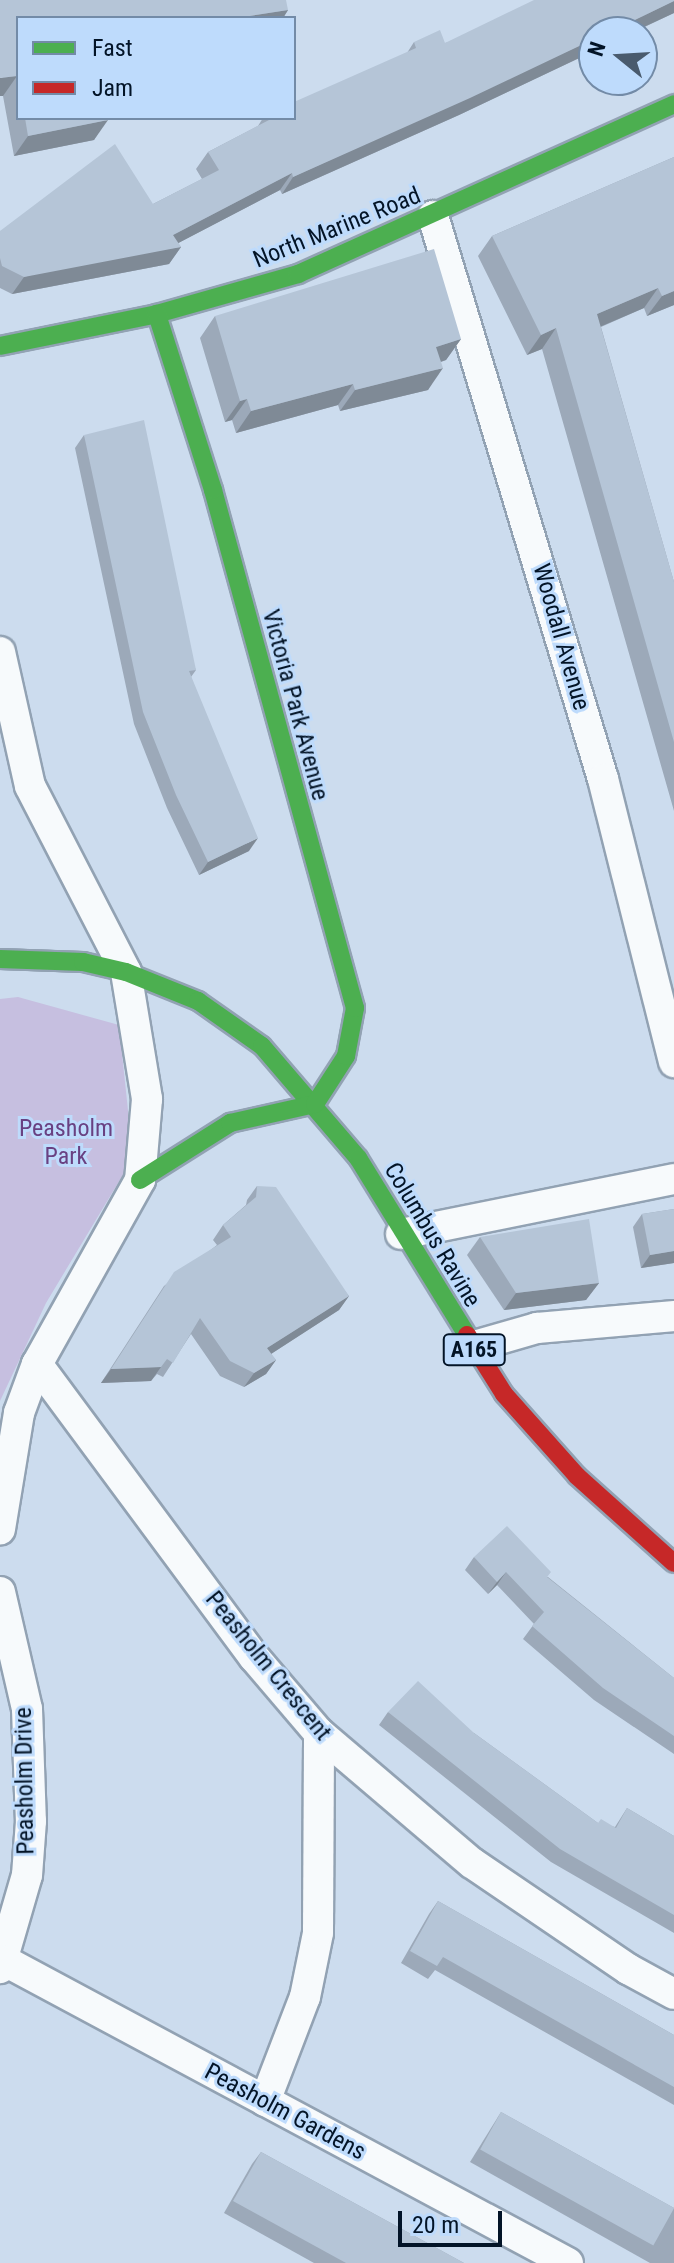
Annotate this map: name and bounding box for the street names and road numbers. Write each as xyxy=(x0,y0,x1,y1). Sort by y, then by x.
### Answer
street label: North Marine Road xyxy=(249,181,425,275)
street label: Woodall Avenue xyxy=(526,560,596,714)
street label: Victoria Park Avenue xyxy=(256,607,334,803)
street label: Columbus Ravine xyxy=(378,1158,486,1312)
road number: A165 xyxy=(442,1332,506,1368)
street label: Peasholm Crescent xyxy=(199,1586,337,1746)
street label: Peasholm Drive xyxy=(9,1707,41,1855)
street label: Peasholm Gardens xyxy=(200,2057,370,2167)

